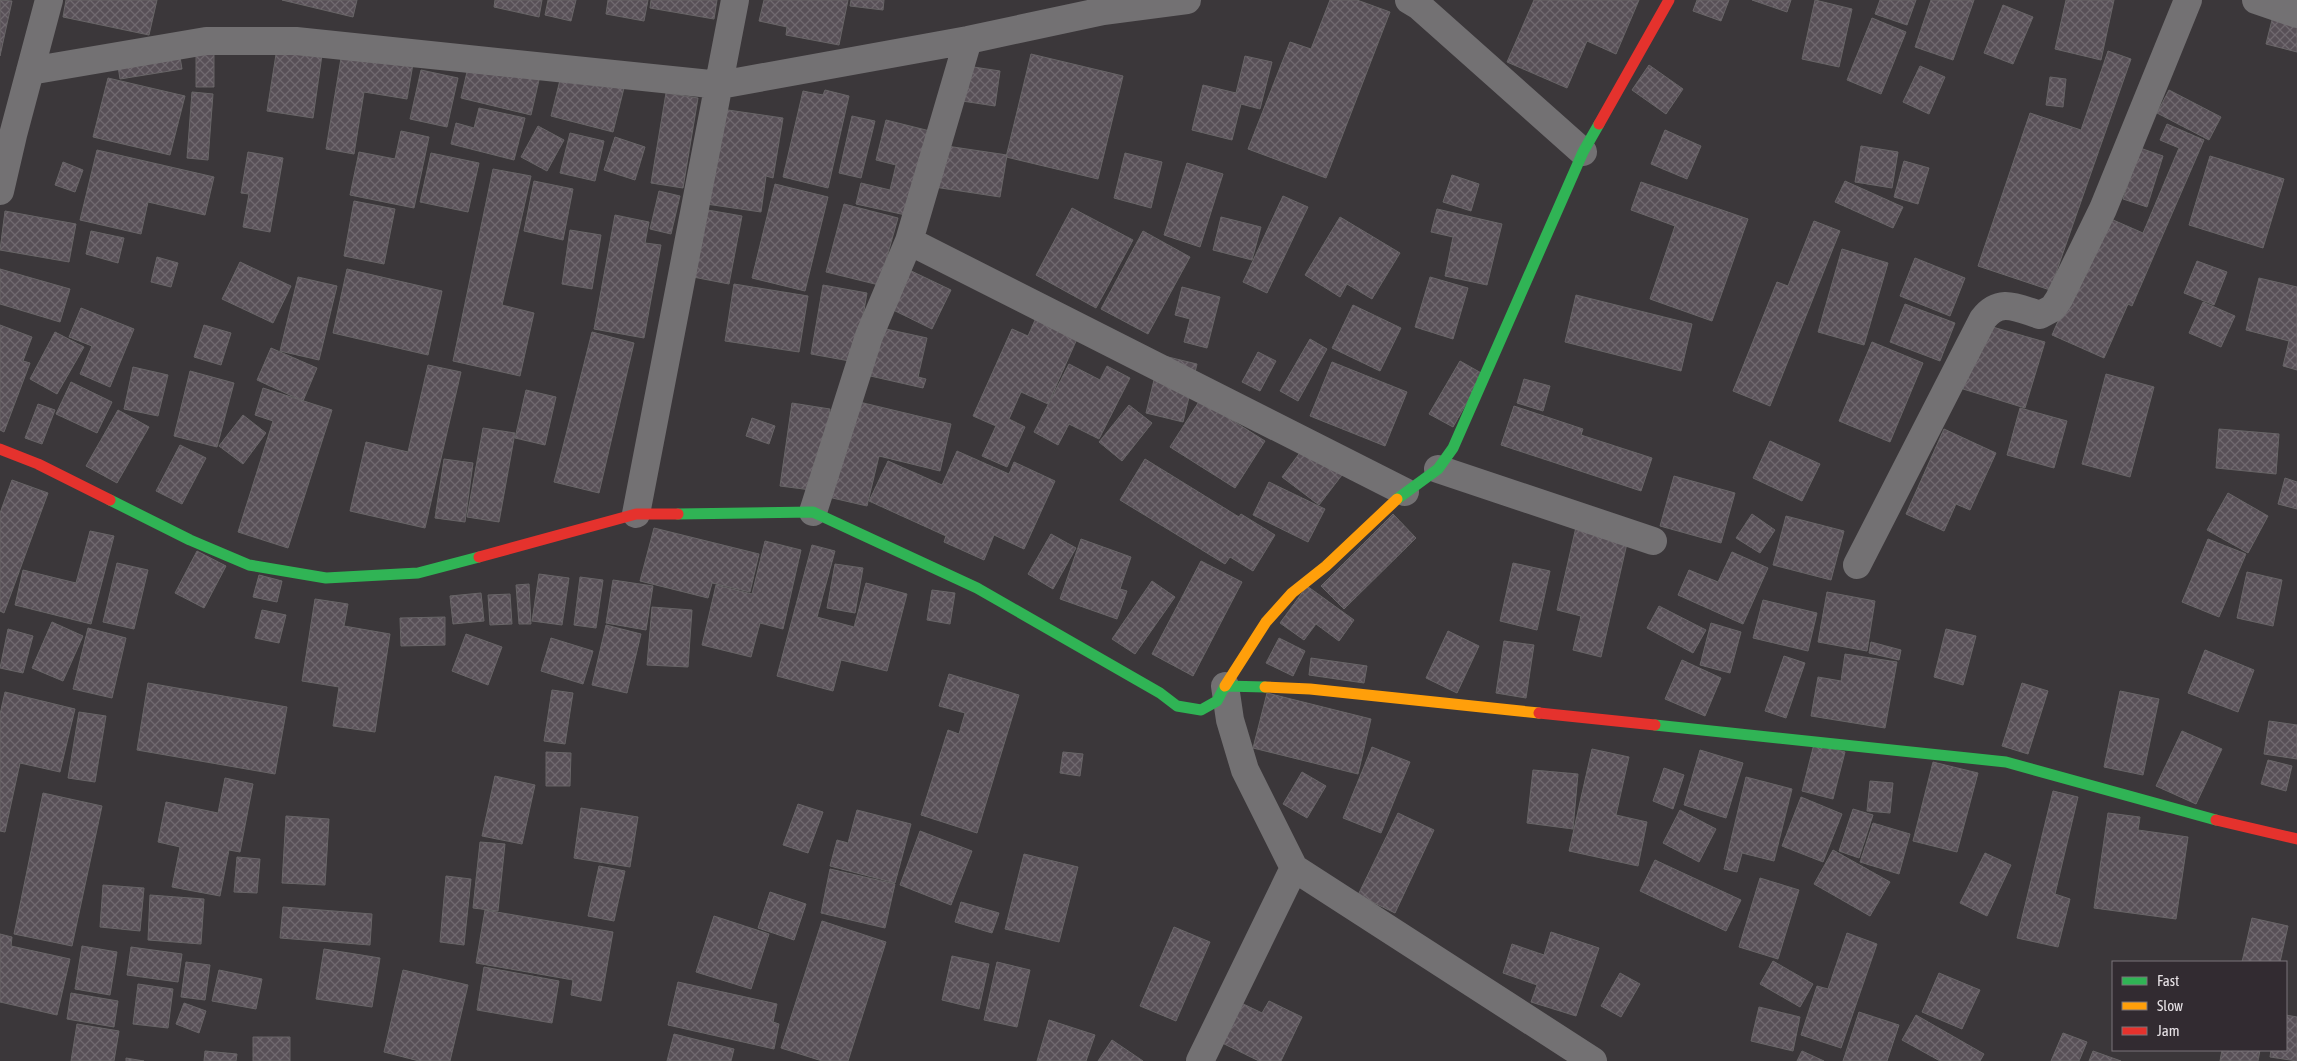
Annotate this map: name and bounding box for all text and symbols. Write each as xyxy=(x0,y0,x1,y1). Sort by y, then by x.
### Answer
legend xyxy=(2112,961,2287,1051)
text: Fast xyxy=(2157,972,2179,989)
text: Slow xyxy=(2157,997,2183,1014)
text: Jam xyxy=(2157,1022,2180,1039)

